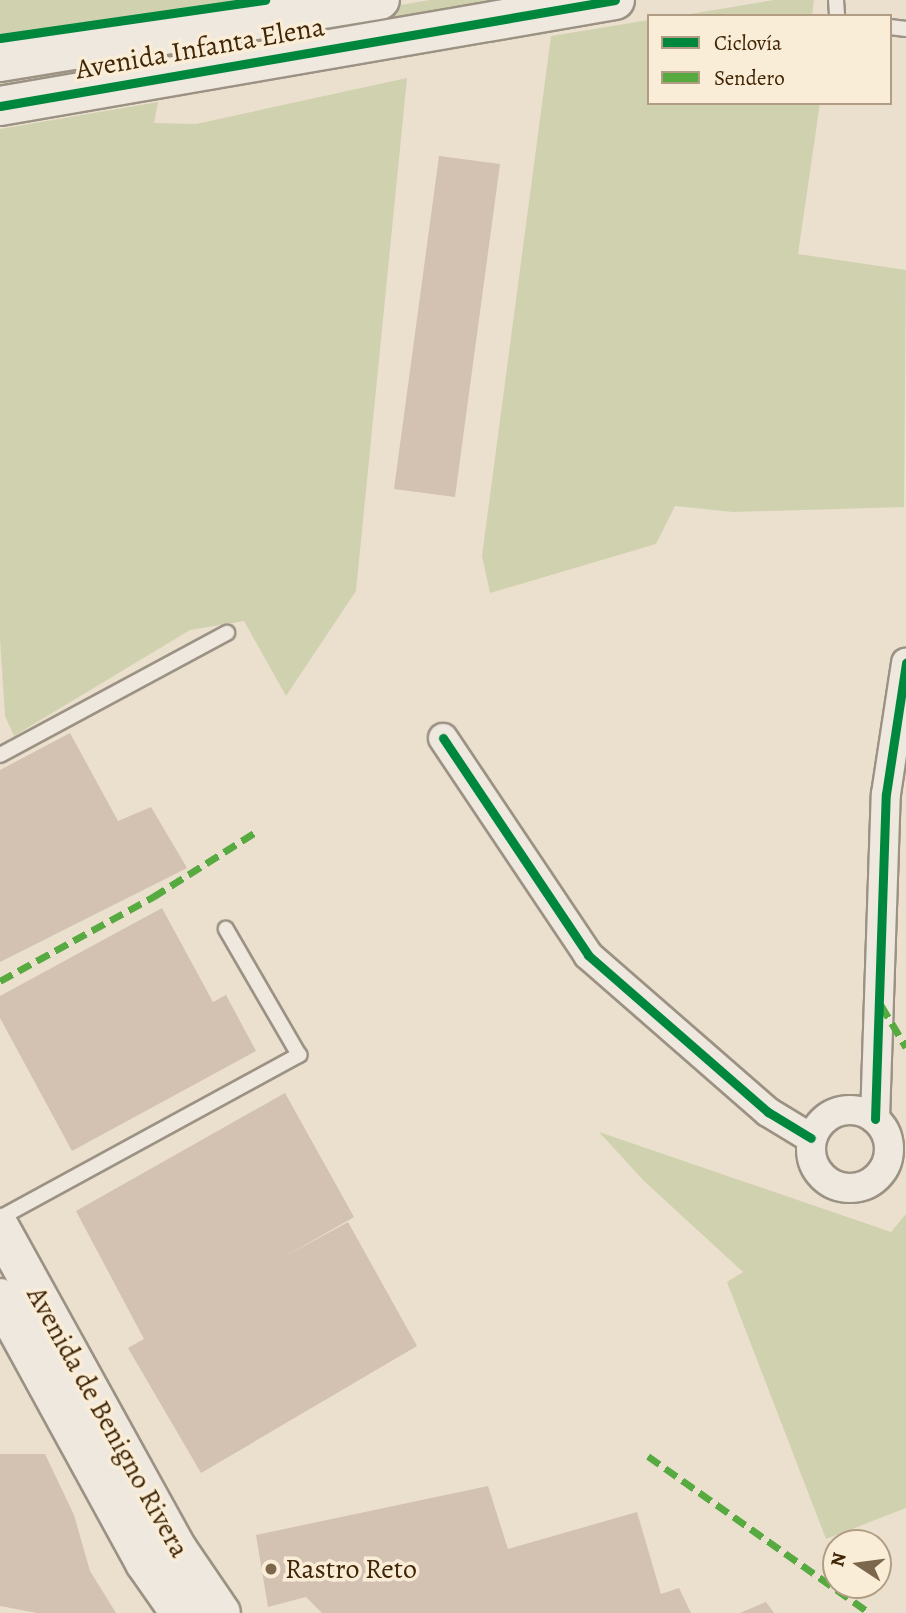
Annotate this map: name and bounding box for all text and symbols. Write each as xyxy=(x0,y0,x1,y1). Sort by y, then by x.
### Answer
street label: Avenida Infanta Elena xyxy=(73,10,327,86)
legend xyxy=(647,14,892,105)
text: Ciclovía xyxy=(714,29,782,57)
text: Sendero xyxy=(714,64,785,92)
street label: Avenida de Benigno Rivera xyxy=(20,1281,196,1563)
north arrow xyxy=(822,1529,892,1599)
text: N xyxy=(824,1550,853,1569)
place label: Rastro Reto xyxy=(285,1552,417,1586)
marker: Rastro Reto xyxy=(263,1561,279,1577)

